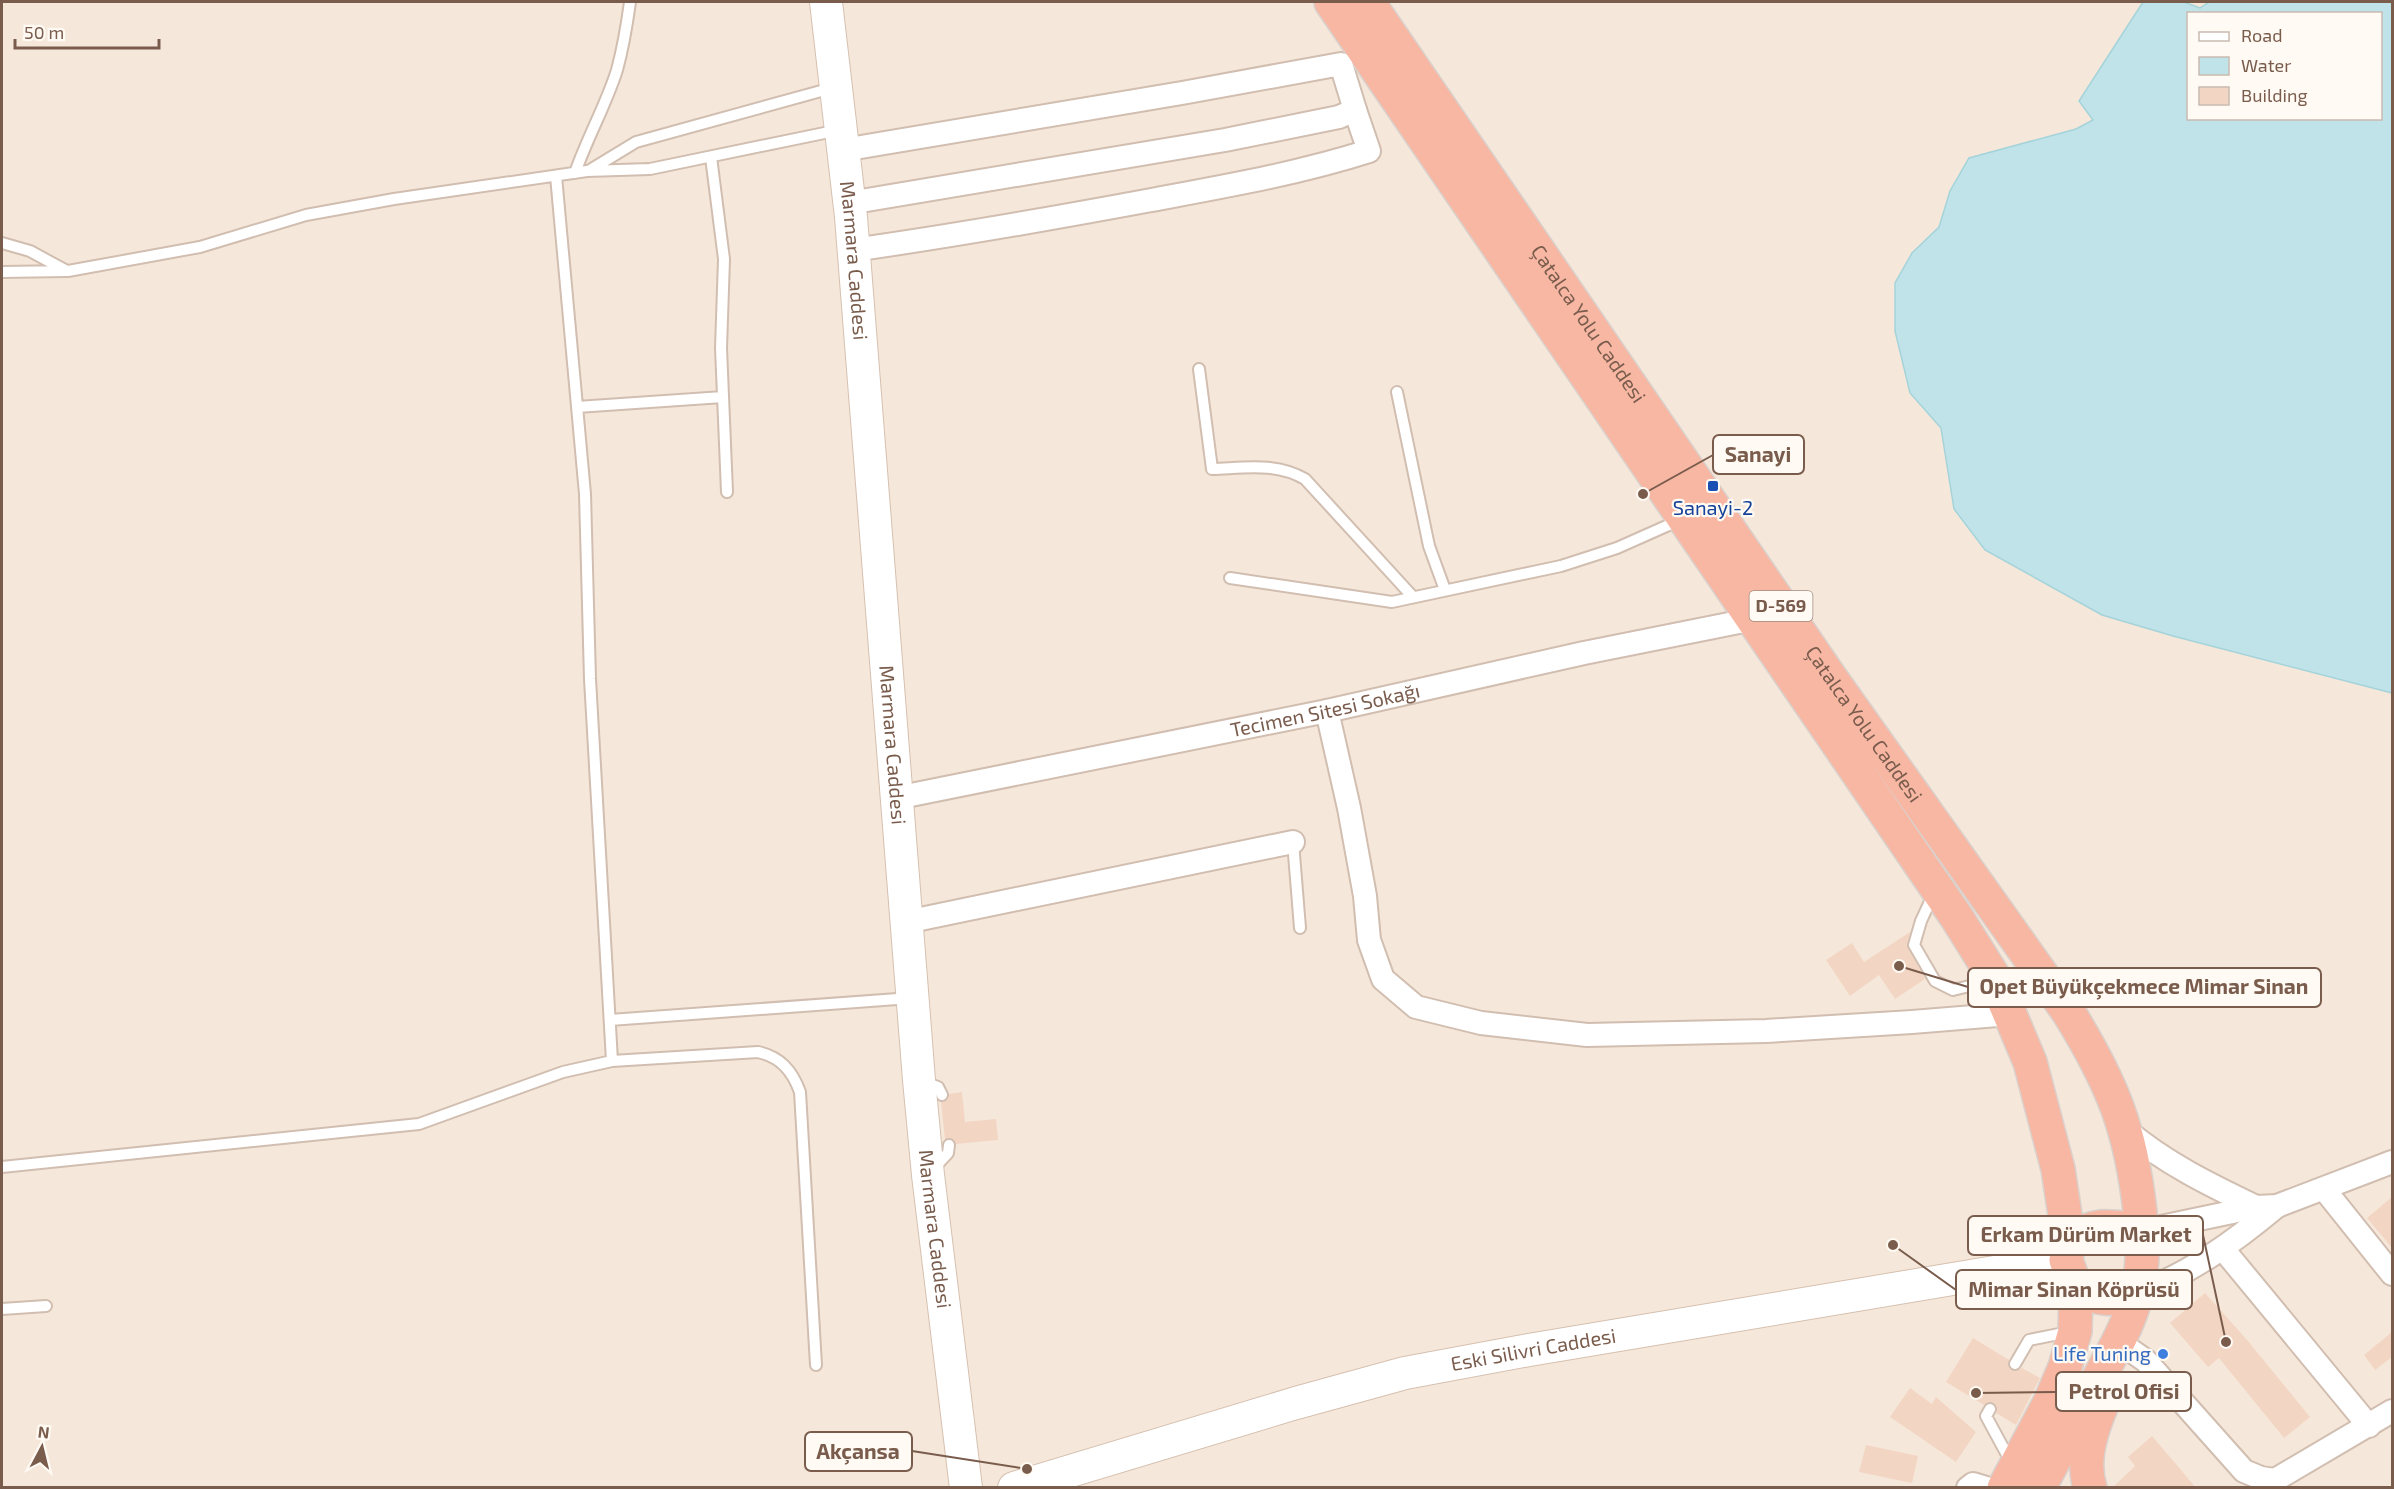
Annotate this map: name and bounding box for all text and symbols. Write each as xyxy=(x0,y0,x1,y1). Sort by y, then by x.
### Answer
scale bar xyxy=(15,12,159,50)
legend xyxy=(2187,12,2382,120)
text: 50 m xyxy=(24,21,64,43)
text: Road xyxy=(2241,24,2282,46)
text: Water xyxy=(2241,54,2291,76)
text: Building xyxy=(2241,84,2308,106)
street label: Marmara Caddesi xyxy=(836,179,874,341)
street label: Çatalca Yolu Caddesi xyxy=(1526,240,1652,407)
callout: Sanayi xyxy=(1713,435,1804,474)
text: Sanayi xyxy=(1725,441,1791,467)
marker: Sanayi-2 xyxy=(1706,479,1720,493)
place label: Sanayi-2 xyxy=(1673,495,1753,519)
road number: D-569 xyxy=(1750,591,1812,621)
street label: Çatalca Yolu Caddesi xyxy=(1800,641,1928,807)
street label: Marmara Caddesi xyxy=(875,664,912,825)
street label: Tecimen Sitesi Sokağı xyxy=(1228,677,1422,741)
callout: Opet Büyükçekmece Mimar Sinan xyxy=(1968,968,2321,1007)
text: Opet Büyükçekmece Mimar Sinan xyxy=(1980,973,2308,1000)
street label: Marmara Caddesi xyxy=(915,1148,957,1310)
callout: Erkam Dürüm Market xyxy=(1968,1216,2203,1255)
text: Erkam Dürüm Market xyxy=(1980,1221,2192,1246)
callout: Mimar Sinan Köprüsü xyxy=(1956,1270,2192,1309)
text: Mimar Sinan Köprüsü xyxy=(1968,1276,2180,1301)
street label: Eski Silivri Caddesi xyxy=(1449,1323,1618,1375)
place label: Life Tuning xyxy=(2053,1341,2151,1365)
marker: Life Tuning xyxy=(2156,1347,2170,1361)
callout: Petrol Ofisi xyxy=(2056,1372,2191,1411)
text: Petrol Ofisi xyxy=(2069,1378,2179,1403)
north arrow xyxy=(12,1417,72,1477)
text: N xyxy=(37,1421,51,1442)
callout: Akçansa xyxy=(805,1432,912,1471)
text: Akçansa xyxy=(816,1438,900,1465)

